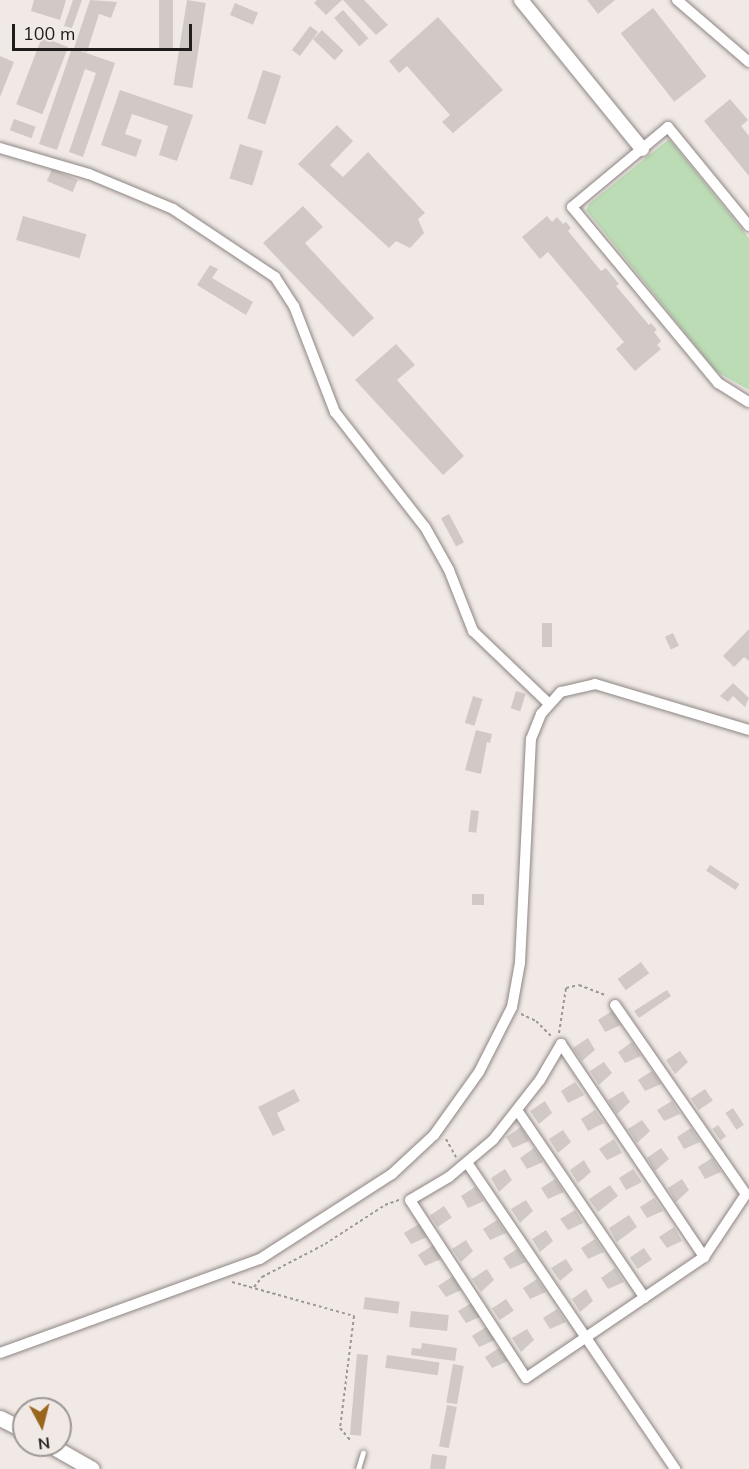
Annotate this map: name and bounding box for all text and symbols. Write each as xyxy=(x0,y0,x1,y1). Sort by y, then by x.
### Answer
scale bar xyxy=(15,12,195,50)
text: 100 m xyxy=(23,22,75,46)
north arrow xyxy=(12,1397,72,1457)
text: N xyxy=(37,1431,51,1455)

